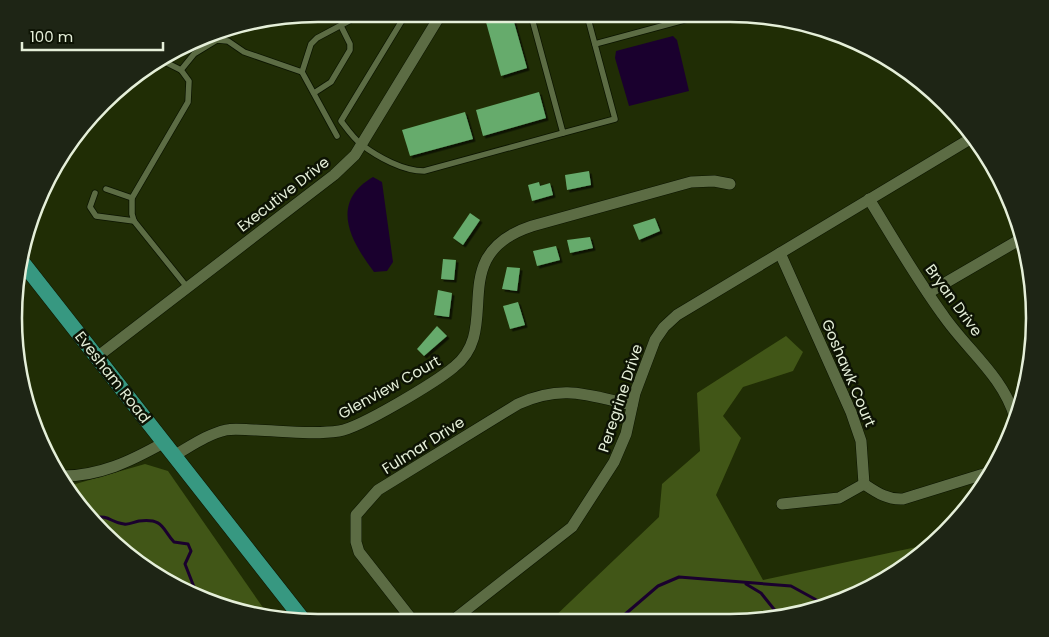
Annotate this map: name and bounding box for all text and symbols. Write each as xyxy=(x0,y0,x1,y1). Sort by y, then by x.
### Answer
scale bar xyxy=(22,20,164,52)
text: 100 m xyxy=(30,26,73,47)
street label: Executive Drive xyxy=(233,151,333,237)
street label: Bryan Drive xyxy=(921,260,987,340)
street label: Goshawk Court xyxy=(817,316,881,430)
street label: Evesham Road xyxy=(70,327,156,427)
street label: Peregrine Drive xyxy=(593,341,647,455)
street label: Glenview Court xyxy=(334,350,444,424)
street label: Fulmar Drive xyxy=(378,411,468,479)

